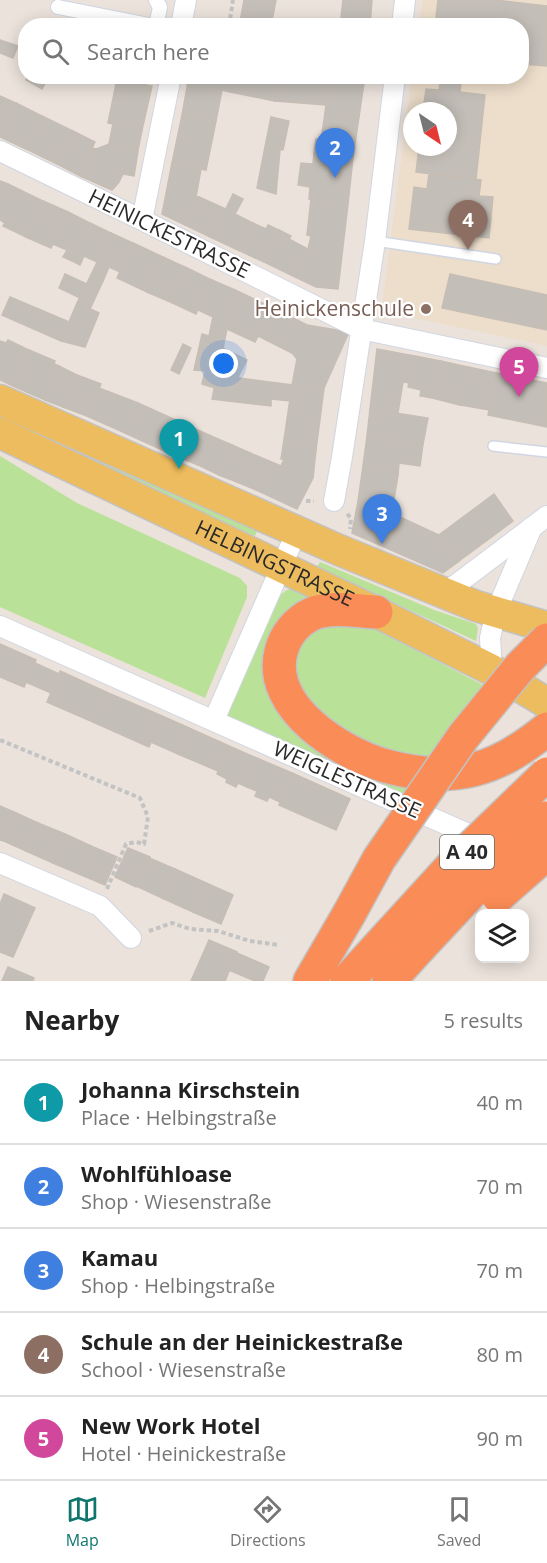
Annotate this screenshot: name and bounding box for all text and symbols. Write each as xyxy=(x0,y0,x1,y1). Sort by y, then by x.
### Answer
search box xyxy=(18,18,529,84)
icon: search xyxy=(39,35,72,68)
text: Search here xyxy=(87,36,210,66)
north arrow xyxy=(403,102,457,156)
pin: 2 xyxy=(316,128,354,178)
street label: HEINICKESTRASSE xyxy=(84,182,255,284)
pin: 4 xyxy=(448,200,488,250)
place label: Heinickenschule xyxy=(255,294,414,322)
marker: Heinickenschule xyxy=(419,302,433,316)
pin: 5 xyxy=(500,348,538,397)
your location xyxy=(209,349,238,378)
pin: 1 xyxy=(160,420,198,469)
pin: 3 xyxy=(362,494,401,544)
street label: HELBINGSTRASSE xyxy=(191,513,359,613)
street label: WEIGLESTRASSE xyxy=(269,734,426,824)
road number: A 40 xyxy=(440,835,494,869)
map controls xyxy=(475,909,529,963)
button: layers xyxy=(475,909,529,963)
text: Nearby xyxy=(24,1002,119,1038)
text: 5 results xyxy=(443,1007,523,1034)
text: Johanna Kirschstein xyxy=(81,1074,300,1104)
text: 1 xyxy=(38,1089,49,1116)
text: 40 m xyxy=(476,1089,523,1116)
text: Place · Helbingstraße xyxy=(81,1104,277,1131)
text: Wohlfühloase xyxy=(81,1158,232,1188)
text: 2 xyxy=(38,1173,49,1200)
text: 70 m xyxy=(476,1173,523,1200)
text: Shop · Wiesenstraße xyxy=(81,1188,272,1215)
text: Kamau xyxy=(81,1242,158,1272)
text: 3 xyxy=(38,1257,49,1284)
text: 70 m xyxy=(476,1257,523,1284)
text: Shop · Helbingstraße xyxy=(81,1272,275,1299)
text: Schule an der Heinickestraße xyxy=(81,1326,403,1356)
text: 4 xyxy=(38,1341,49,1368)
text: 80 m xyxy=(476,1341,523,1368)
text: School · Wiesenstraße xyxy=(81,1356,286,1383)
text: New Work Hotel xyxy=(81,1410,260,1440)
text: 5 xyxy=(38,1425,49,1452)
text: 90 m xyxy=(476,1425,523,1452)
text: Hotel · Heinickestraße xyxy=(81,1440,286,1467)
tab: Map xyxy=(66,1493,99,1551)
tab: Directions xyxy=(230,1493,306,1551)
tab: Saved xyxy=(437,1493,481,1551)

